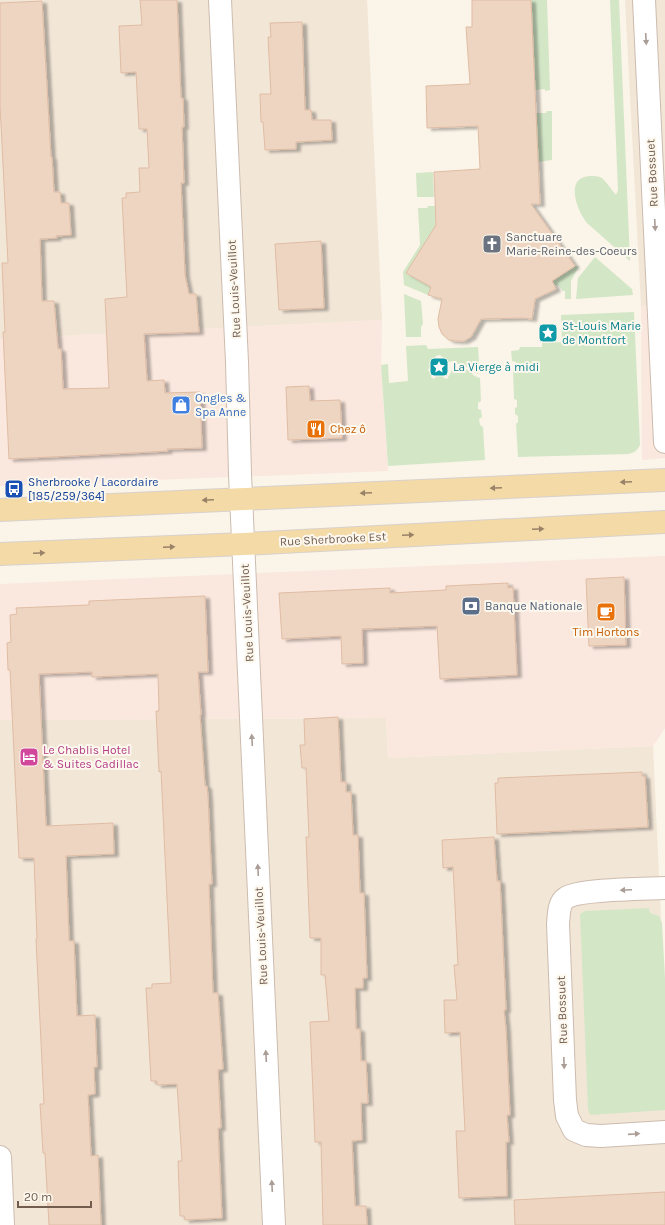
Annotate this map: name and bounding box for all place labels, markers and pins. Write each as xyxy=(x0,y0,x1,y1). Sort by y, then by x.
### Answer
place label: Sanctuare Marie-Reine-des-Coeurs xyxy=(506,230,637,258)
church icon: Sanctuare Marie-Reine-des-Coeurs xyxy=(481,233,503,255)
place label: St-Louis Marie de Montfort xyxy=(562,319,641,347)
place icon: St-Louis Marie de Montfort xyxy=(537,322,559,344)
place icon: La Vierge à midi xyxy=(428,356,450,378)
place label: La Vierge à midi xyxy=(453,360,539,374)
place label: Ongles & Spa Anne xyxy=(195,391,246,419)
shop icon: Ongles & Spa Anne xyxy=(170,394,192,416)
restaurant icon: Chez ô xyxy=(305,418,327,440)
place label: Chez ô xyxy=(330,422,366,436)
place label: Sherbrooke / Lacordaire [185/259/364] xyxy=(28,475,158,503)
bus stop icon: Sherbrooke / Lacordaire [185/259/364] xyxy=(3,478,25,500)
bank icon: Banque Nationale xyxy=(460,595,482,617)
place label: Banque Nationale xyxy=(485,599,582,613)
cafe icon: Tim Hortons xyxy=(595,601,617,623)
place label: Tim Hortons xyxy=(572,625,640,639)
place label: Le Chablis Hotel & Suites Cadillac xyxy=(43,743,139,771)
hotel icon: Le Chablis Hotel & Suites Cadillac xyxy=(18,746,40,768)

